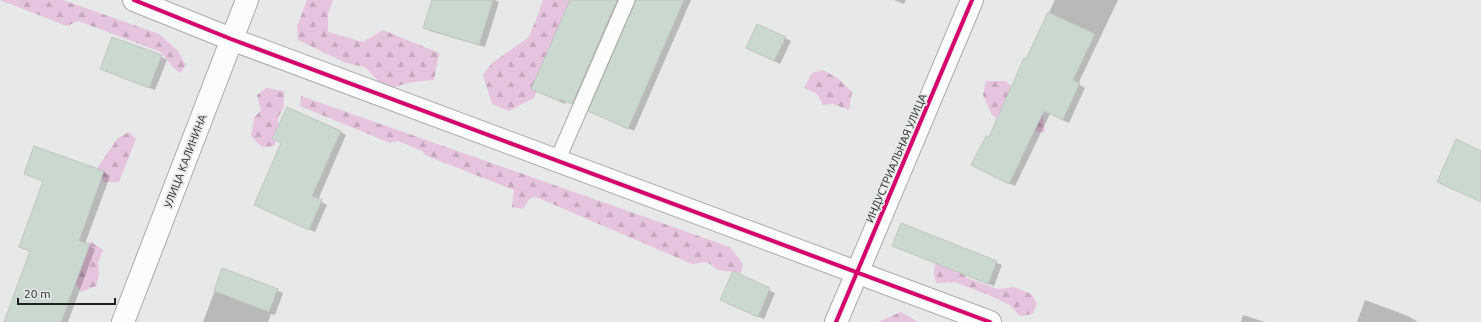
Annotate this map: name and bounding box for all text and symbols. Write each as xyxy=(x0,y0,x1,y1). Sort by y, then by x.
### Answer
street label: ИНДУСТРИАЛЬНАЯ УЛИЦА xyxy=(863,91,929,224)
street label: УЛИЦА КАЛИНИНА xyxy=(162,112,209,209)
scale bar xyxy=(18,280,115,306)
text: 20 m xyxy=(24,287,51,300)

